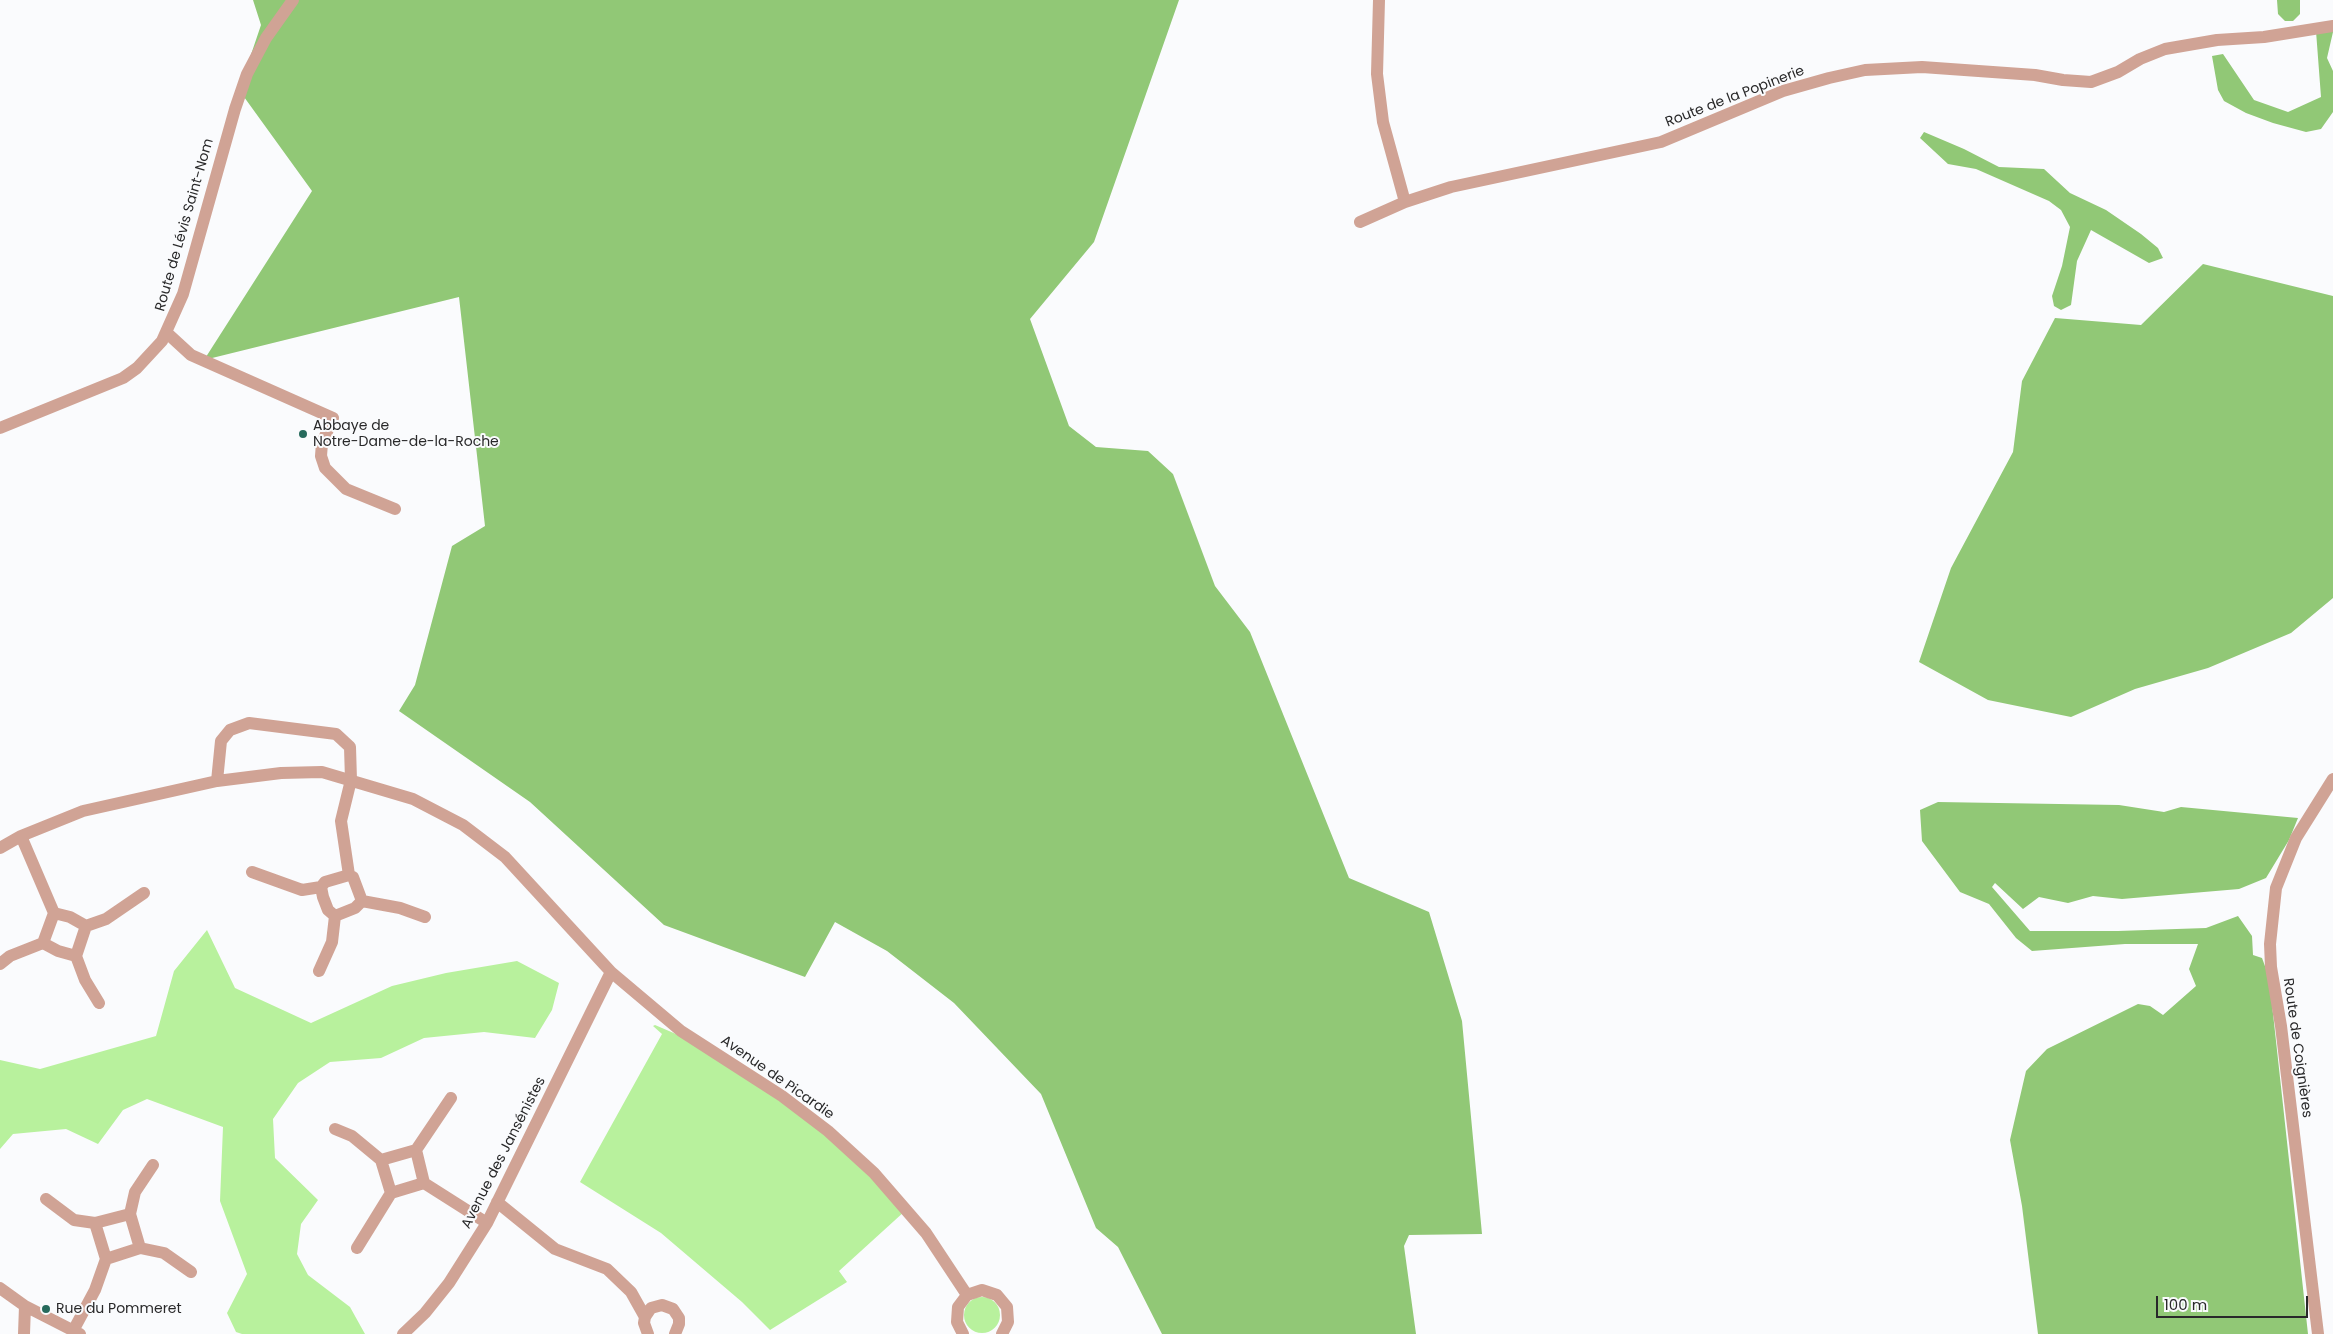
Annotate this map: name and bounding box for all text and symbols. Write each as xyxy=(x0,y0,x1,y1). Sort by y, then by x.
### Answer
street label: Route de la Popinerie xyxy=(1663,63,1807,131)
street label: Route de Lévis Saint-Nom xyxy=(152,137,218,313)
place label: Abbaye de Notre-Dame-de-la-Roche xyxy=(313,418,499,451)
marker: Abbaye de Notre-Dame-de-la-Roche xyxy=(297,428,309,440)
street label: Route de Coignières xyxy=(2279,977,2315,1119)
street label: Avenue de Picardie xyxy=(717,1033,837,1123)
street label: Avenue des Jansénistes xyxy=(458,1074,550,1232)
scale bar xyxy=(2158,1286,2310,1318)
text: 100 m xyxy=(2164,1294,2207,1315)
place label: Rue du Pommeret xyxy=(56,1301,182,1317)
marker: Rue du Pommeret xyxy=(40,1303,52,1315)

